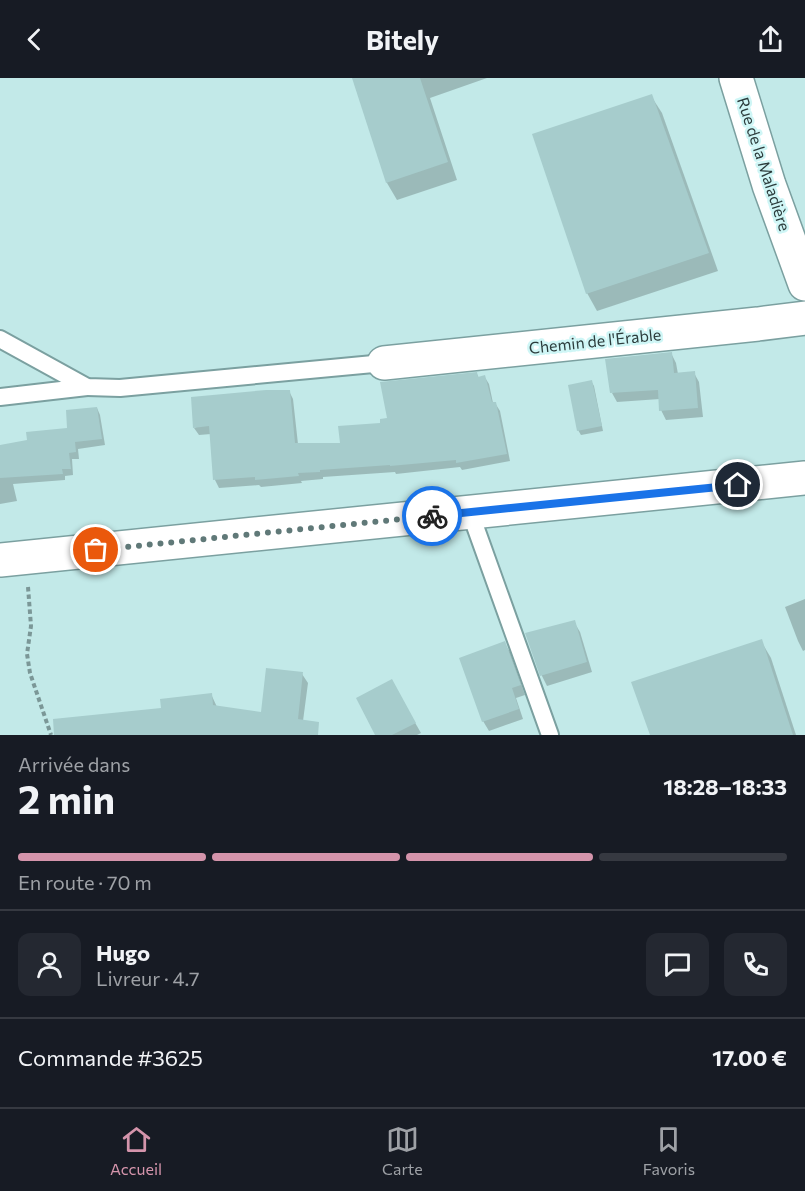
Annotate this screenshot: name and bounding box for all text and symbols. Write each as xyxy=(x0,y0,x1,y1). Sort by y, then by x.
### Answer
icon: back xyxy=(18,23,51,56)
text: Bitely xyxy=(366,23,439,56)
icon: share xyxy=(754,23,787,56)
street label: Rue de la Maladière xyxy=(734,95,795,233)
street label: Chemin de l'Érable xyxy=(528,324,662,357)
pin xyxy=(712,459,763,510)
icon: home xyxy=(721,468,754,501)
courier xyxy=(402,486,462,546)
icon: bike xyxy=(416,500,449,533)
pin xyxy=(70,524,121,575)
icon: bag xyxy=(79,533,112,566)
text: Arrivée dans xyxy=(18,752,130,776)
text: 18:28–18:33 xyxy=(663,773,787,800)
text: 2 min xyxy=(18,774,115,822)
text: En route · 70 m xyxy=(18,870,152,894)
button: person xyxy=(18,933,81,996)
button: chat xyxy=(646,933,709,996)
button: phone xyxy=(724,933,787,996)
text: Hugo xyxy=(96,939,150,966)
text: Livreur · 4.7 xyxy=(96,966,200,990)
text: Commande #3625 xyxy=(18,1044,203,1071)
text: 17.00 € xyxy=(712,1044,787,1071)
tab: Accueil xyxy=(110,1123,162,1178)
tab: Carte xyxy=(382,1123,423,1178)
tab: Favoris xyxy=(643,1123,695,1178)

